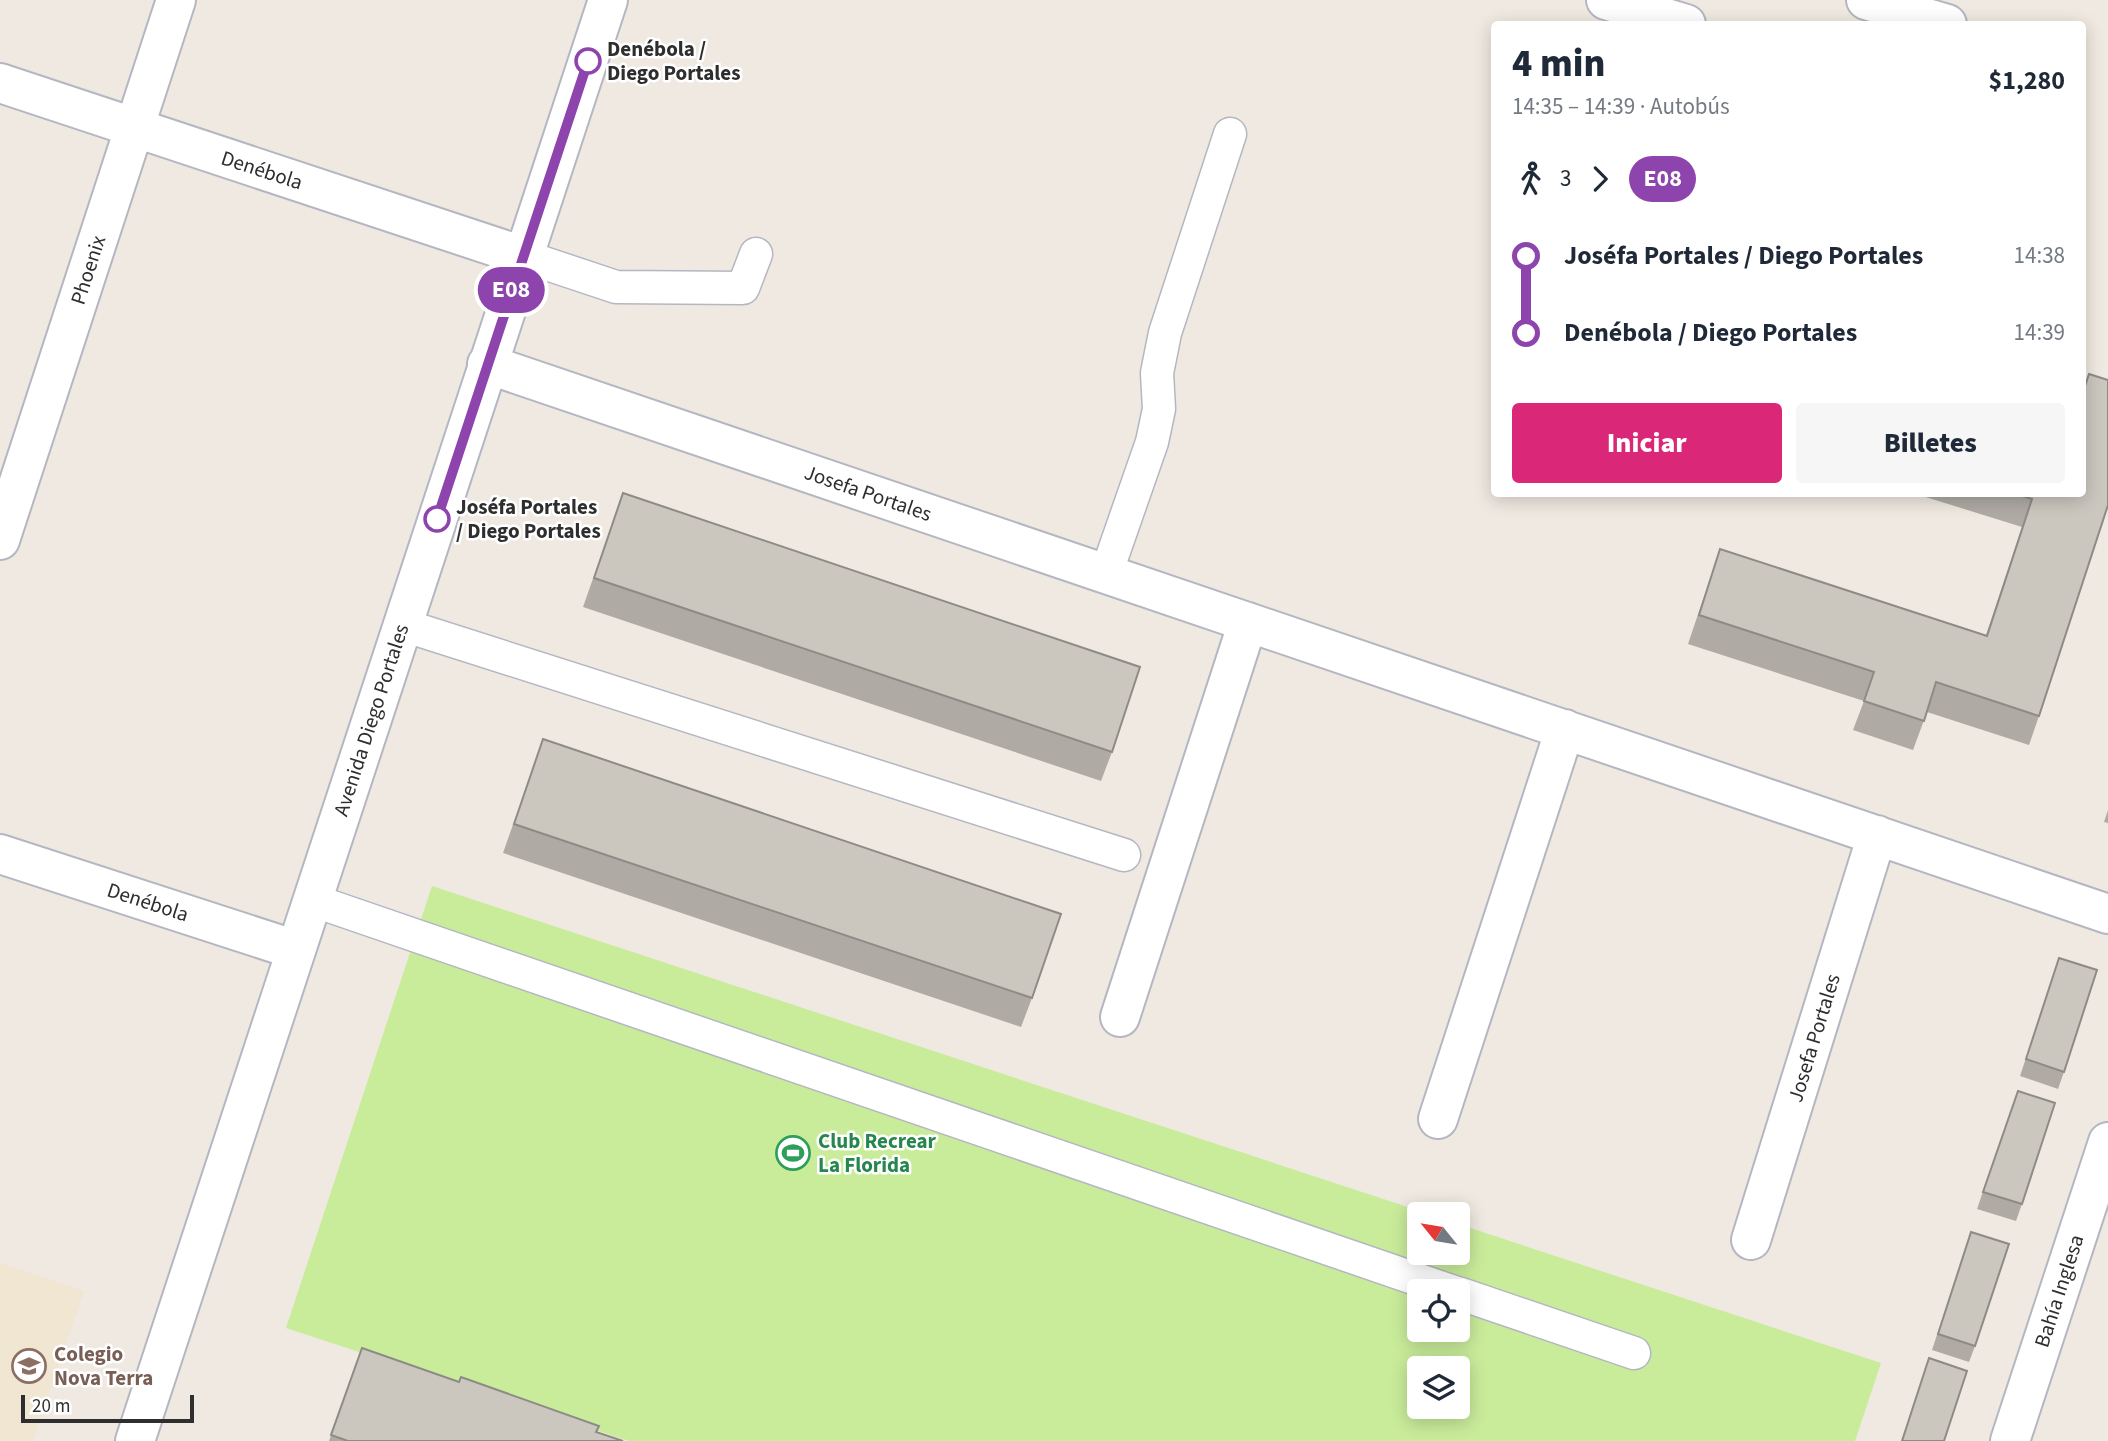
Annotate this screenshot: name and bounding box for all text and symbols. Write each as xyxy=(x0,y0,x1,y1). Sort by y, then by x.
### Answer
place label: Denébola / Diego Portales xyxy=(607,34,740,88)
text: 4 min xyxy=(1512,37,1605,91)
marker: Denébola / Diego Portales xyxy=(575,48,601,74)
text: $1,280 xyxy=(1989,62,2065,99)
text: 14:35 – 14:39 · Autobús xyxy=(1512,90,1730,123)
street label: Denébola xyxy=(217,143,307,197)
icon: walk xyxy=(1512,160,1550,198)
icon: forward xyxy=(1581,160,1619,198)
text: E08 xyxy=(1643,161,1682,196)
text: 3 xyxy=(1560,162,1571,195)
street label: Phoenix xyxy=(63,231,113,308)
text: Joséfa Portales / Diego Portales xyxy=(1564,237,1923,274)
text: 14:38 xyxy=(2014,239,2065,272)
line badge: E08 xyxy=(471,267,551,313)
text: E08 xyxy=(492,272,530,307)
text: Denébola / Diego Portales xyxy=(1564,314,1857,351)
text: 14:39 xyxy=(2014,316,2065,349)
button: Iniciar xyxy=(1512,403,1782,483)
button: Billetes xyxy=(1796,403,2065,483)
street label: Josefa Portales xyxy=(800,457,936,529)
place label: Joséfa Portales / Diego Portales xyxy=(456,492,601,546)
marker: Joséfa Portales / Diego Portales xyxy=(424,506,450,532)
street label: Avenida Diego Portales xyxy=(326,620,416,820)
street label: Denébola xyxy=(103,875,193,929)
street label: Josefa Portales xyxy=(1780,970,1848,1106)
place label: Club Recrear La Florida xyxy=(818,1126,937,1180)
sports icon: Club Recrear La Florida xyxy=(774,1134,812,1172)
north arrow xyxy=(1407,1202,1470,1265)
map controls xyxy=(1407,1202,1470,1419)
street label: Bahía Inglesa xyxy=(2027,1231,2091,1351)
button: locate xyxy=(1407,1279,1470,1342)
place label: Colegio Nova Terra xyxy=(54,1339,153,1393)
school or university icon: Colegio Nova Terra xyxy=(10,1347,48,1385)
button: layers xyxy=(1407,1356,1470,1419)
scale bar xyxy=(21,1392,194,1424)
text: 20 m xyxy=(32,1393,70,1420)

